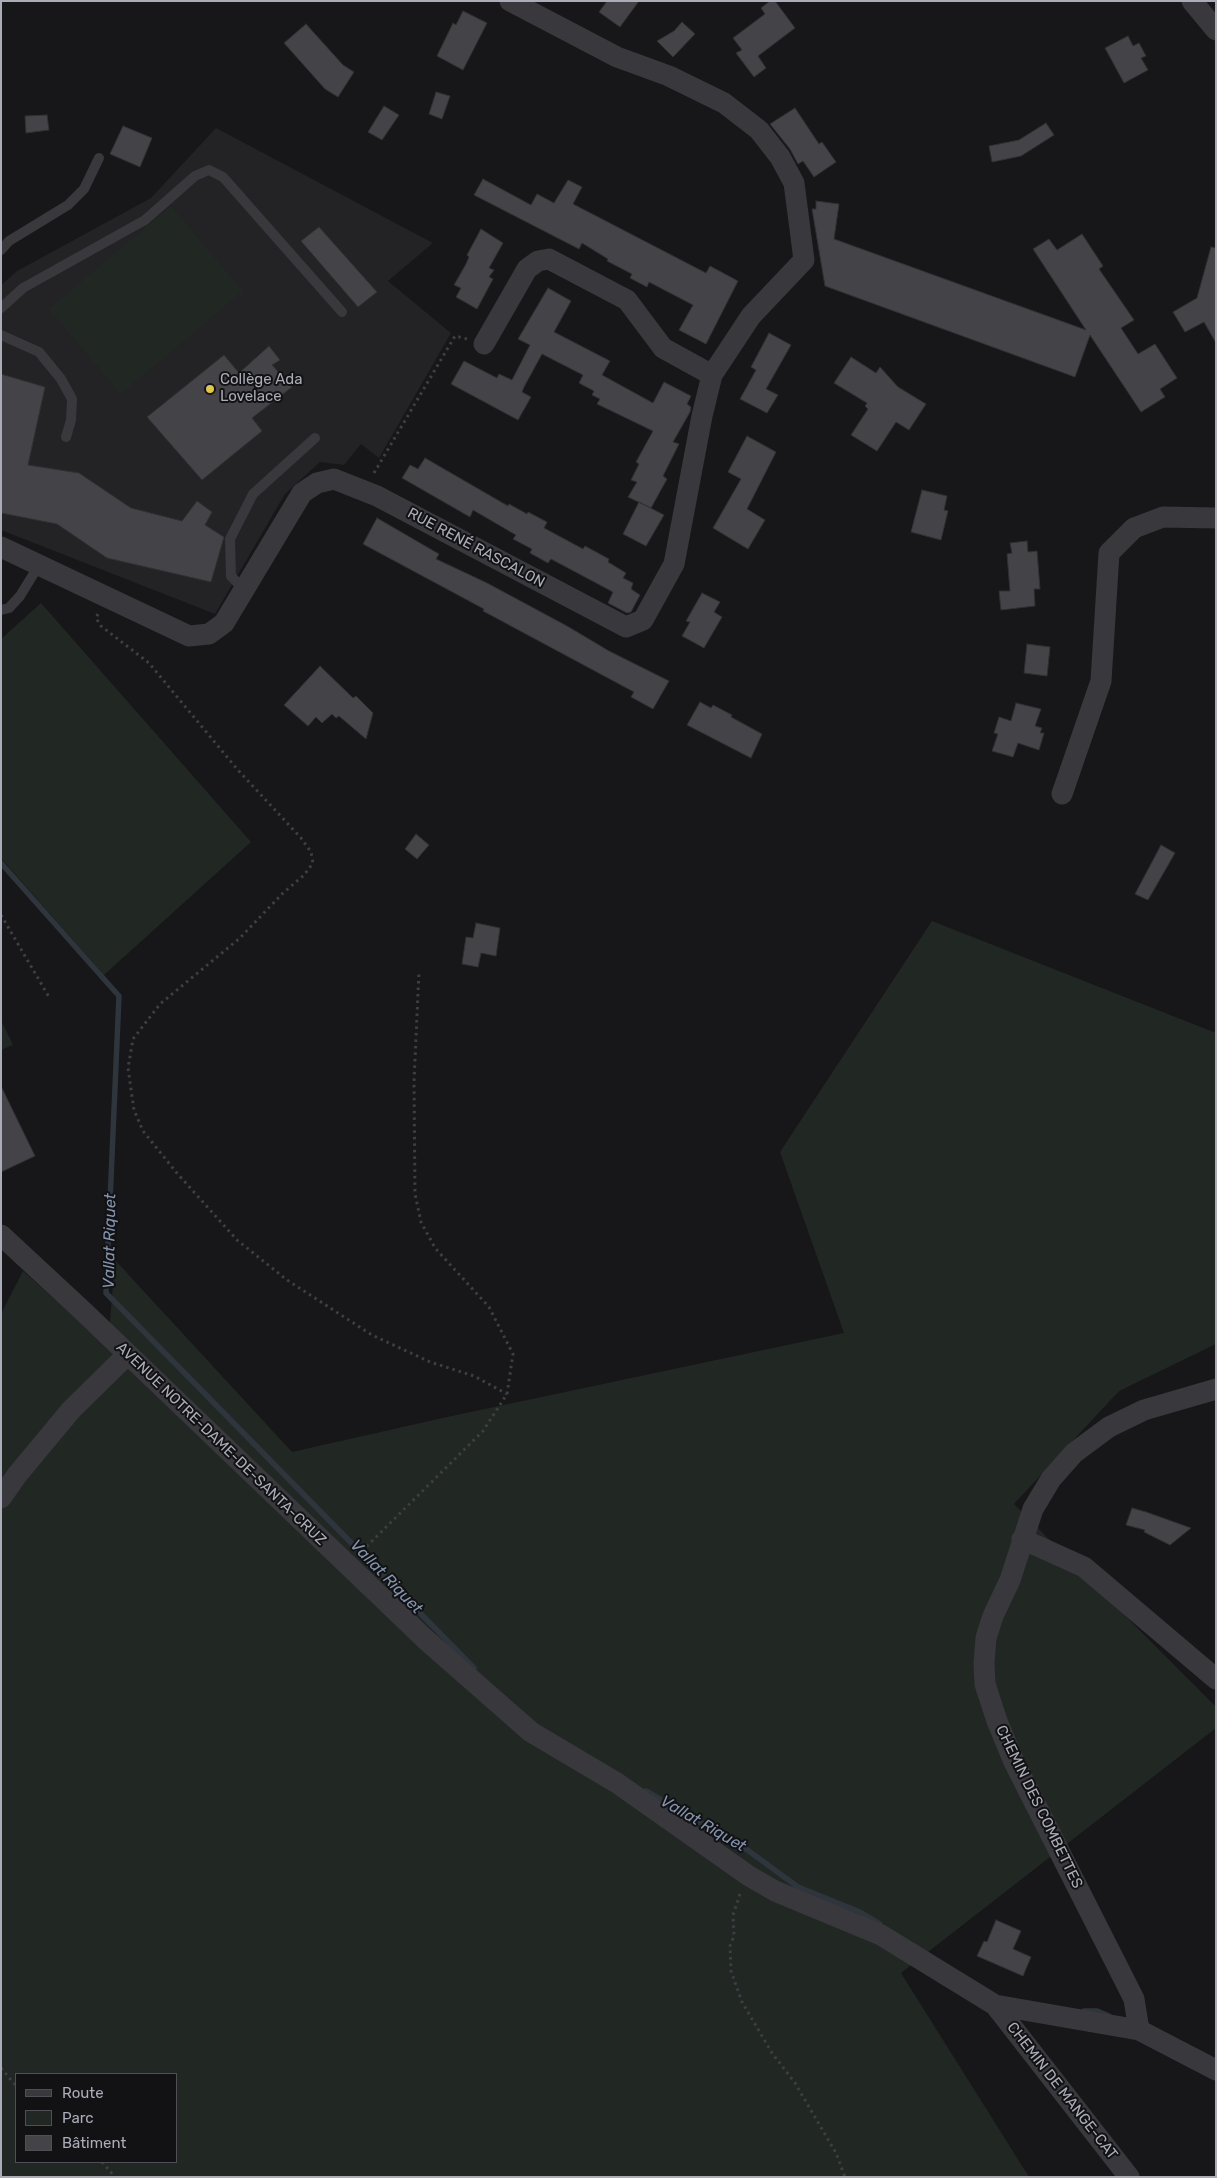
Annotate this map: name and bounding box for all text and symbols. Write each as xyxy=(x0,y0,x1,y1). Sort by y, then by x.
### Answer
place label: Collège Ada Lovelace xyxy=(220,371,302,406)
marker: Collège Ada Lovelace xyxy=(204,383,216,395)
street label: RUE RENÉ RASCALON xyxy=(404,504,548,592)
water label: Vallat Riquet xyxy=(100,1193,120,1289)
street label: AVENUE NOTRE-DAME-DE-SANTA-CRUZ xyxy=(112,1339,330,1549)
water label: Vallat Riquet xyxy=(346,1536,426,1618)
street label: CHEMIN DES COMBETTES xyxy=(992,1722,1086,1892)
water label: Vallat Riquet xyxy=(657,1792,749,1856)
street label: CHEMIN DE MANGE-CAT xyxy=(1003,2019,1121,2163)
legend xyxy=(15,2073,178,2163)
text: Route xyxy=(62,2084,104,2102)
text: Parc xyxy=(62,2109,94,2127)
text: Bâtiment xyxy=(62,2134,126,2152)

